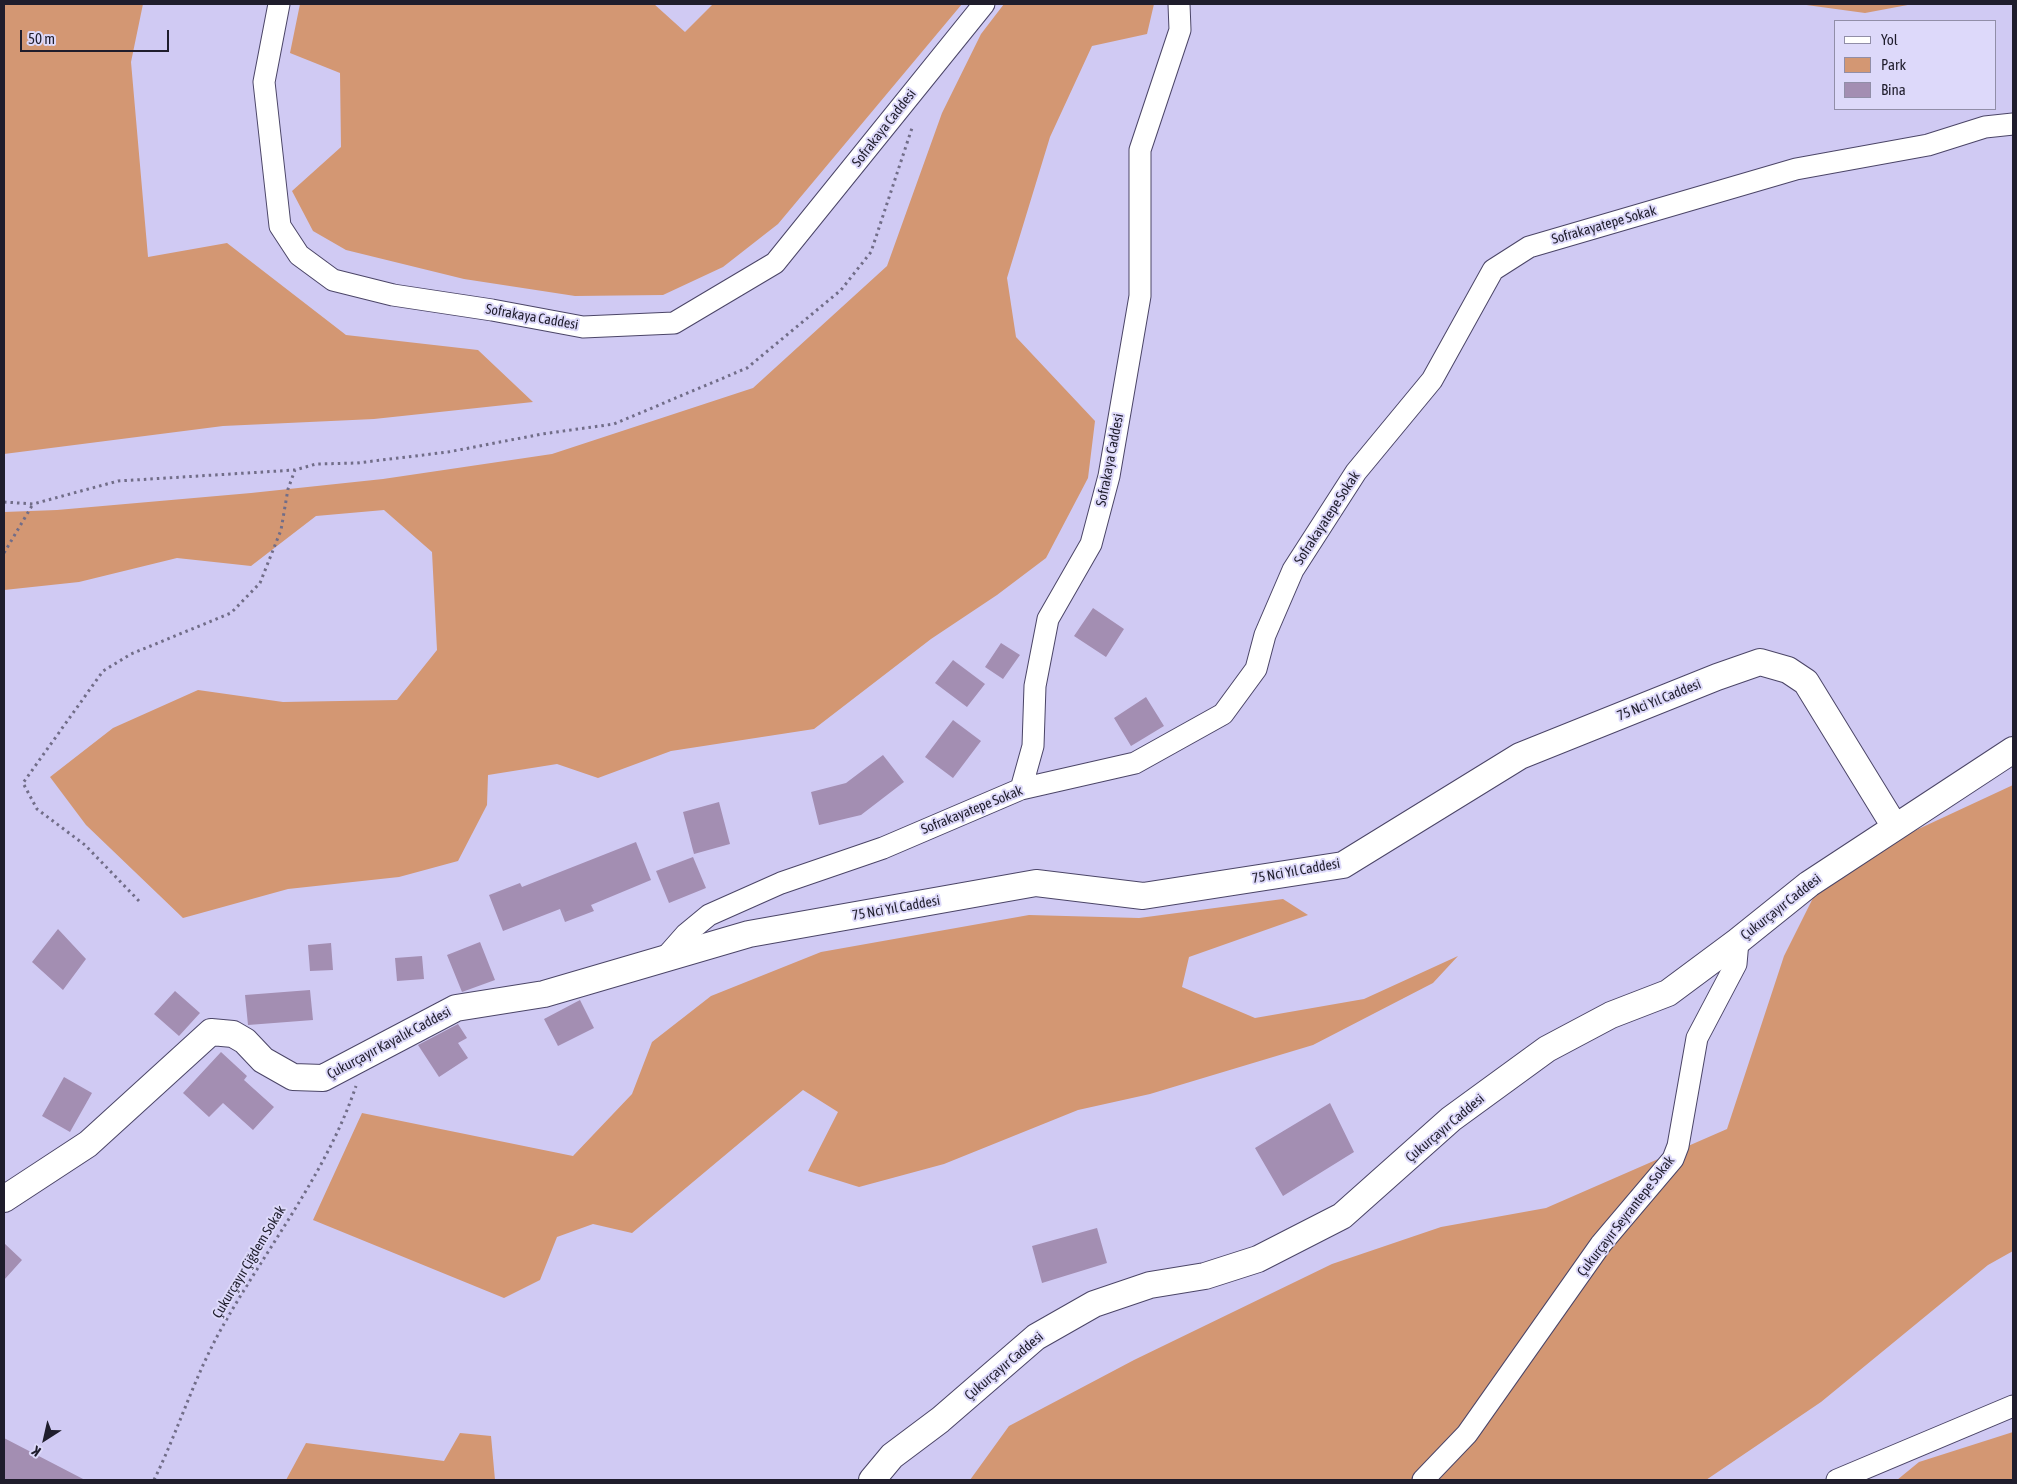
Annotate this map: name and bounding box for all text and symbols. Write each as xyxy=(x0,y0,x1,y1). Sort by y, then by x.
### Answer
scale bar xyxy=(22,20,171,52)
legend xyxy=(1834,20,1997,110)
text: 50 m xyxy=(28,30,55,47)
text: Yol xyxy=(1881,31,1898,48)
text: Park xyxy=(1881,56,1906,73)
text: Bina xyxy=(1881,81,1906,98)
street label: Sofrakaya Caddesi xyxy=(848,86,920,170)
street label: Sofrakayatepe Sokak xyxy=(1550,202,1658,248)
street label: Sofrakaya Caddesi xyxy=(484,301,580,333)
street label: Sofrakaya Caddesi xyxy=(1093,412,1127,508)
street label: Sofrakayatepe Sokak xyxy=(1291,468,1363,568)
street label: 75 Nci Yıl Caddesi xyxy=(1615,676,1703,724)
street label: Sofrakayatepe Sokak xyxy=(919,782,1025,838)
street label: 75 Nci Yıl Caddesi xyxy=(1251,855,1341,887)
street label: Çukurçayır Caddesi xyxy=(1737,870,1825,944)
street label: 75 Nci Yıl Caddesi xyxy=(851,892,941,924)
street label: Çukurçayır Kayalık Caddesi xyxy=(324,1003,454,1083)
street label: Çukurçayır Caddesi xyxy=(1402,1090,1488,1166)
street label: Çukurçayır Seyrantepe Sokak xyxy=(1574,1152,1678,1280)
street label: Çukurçayır Çiğdem Sokak xyxy=(209,1203,289,1321)
street label: Çukurçayır Caddesi xyxy=(961,1328,1047,1404)
north arrow xyxy=(20,1414,70,1464)
text: K xyxy=(29,1443,44,1460)

